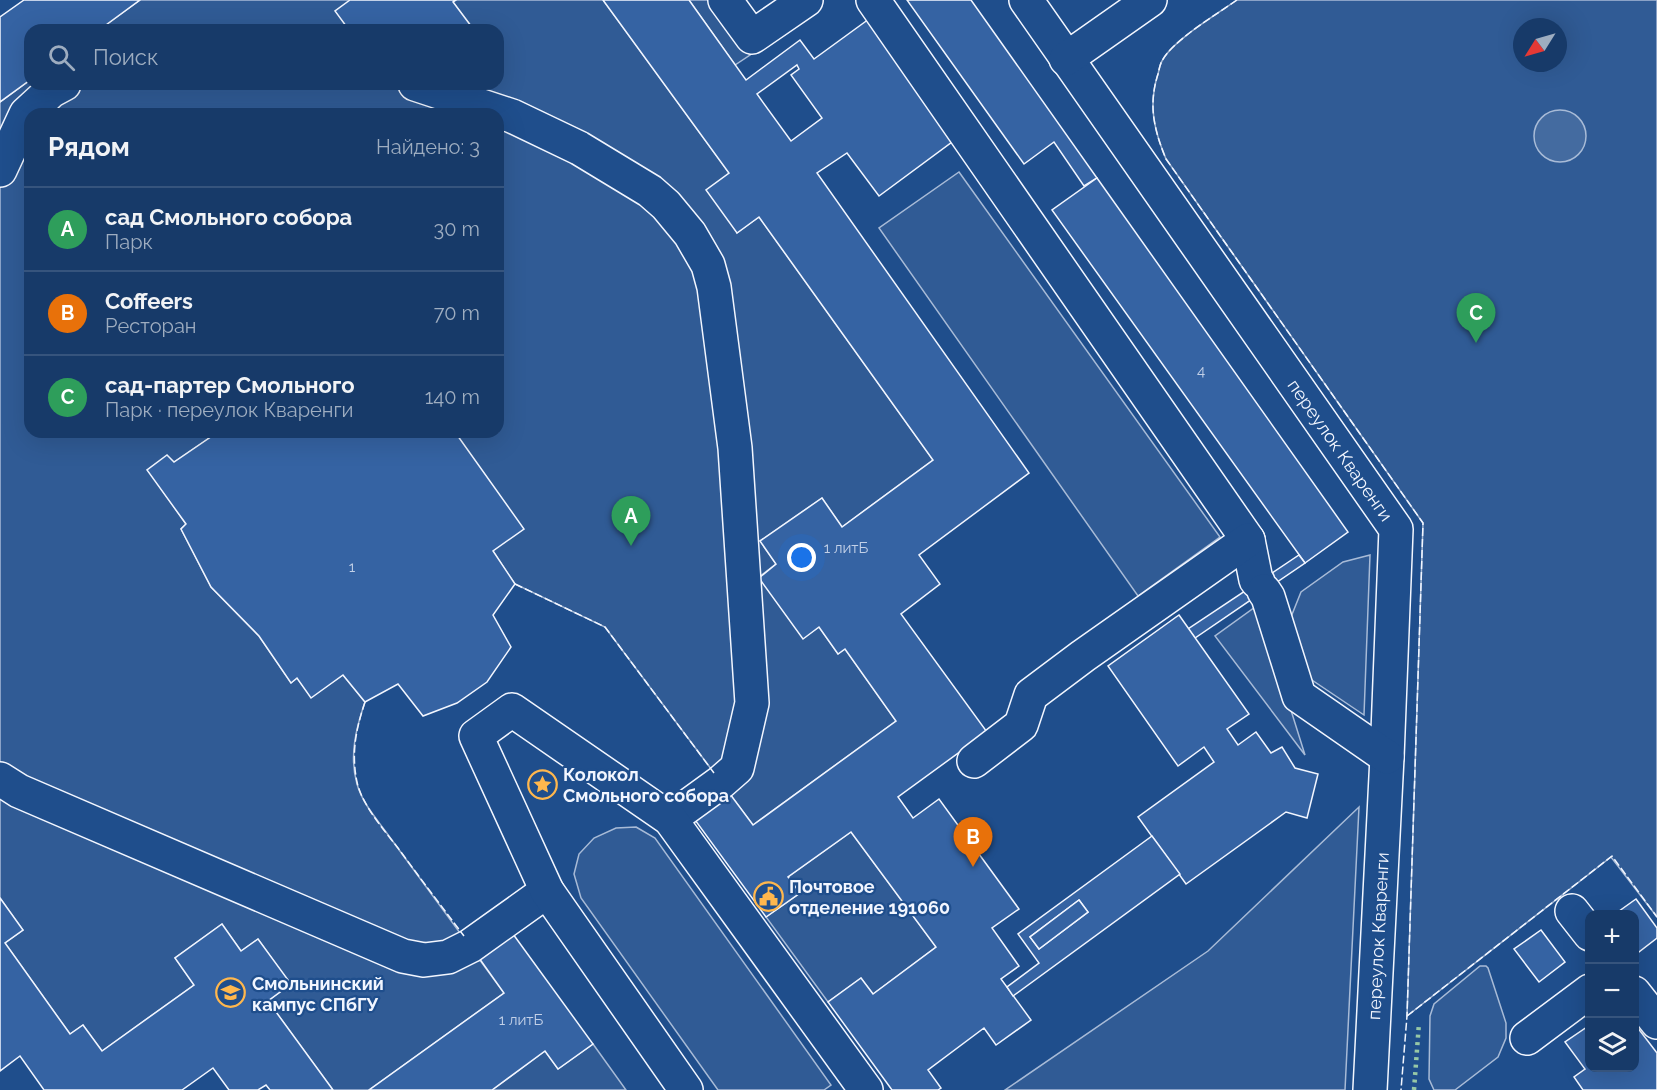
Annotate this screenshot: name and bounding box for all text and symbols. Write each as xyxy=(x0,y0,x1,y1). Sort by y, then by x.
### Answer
north arrow xyxy=(1513,18,1567,72)
search box xyxy=(24,24,504,90)
icon: search xyxy=(45,41,78,74)
text: Поиск xyxy=(93,44,158,70)
text: Рядом xyxy=(48,132,130,162)
text: Найдено: 3 xyxy=(376,135,480,159)
text: сад Смольного собора xyxy=(105,204,352,230)
text: A xyxy=(61,217,74,241)
text: 30 m xyxy=(434,217,480,241)
text: Парк xyxy=(105,230,153,254)
text: Coffeers xyxy=(105,288,193,314)
pin: C xyxy=(1456,294,1496,343)
text: B xyxy=(61,301,74,325)
text: 70 m xyxy=(434,301,480,325)
text: Ресторан xyxy=(105,314,197,338)
house number: 4 xyxy=(1197,362,1205,380)
text: сад-партер Смольного xyxy=(105,372,355,398)
street label: переулок Кваренги xyxy=(1284,375,1397,525)
text: C xyxy=(61,385,74,409)
text: 140 m xyxy=(425,385,480,409)
text: Парк · переулок Кваренги xyxy=(105,398,353,422)
pin: A xyxy=(612,496,650,546)
house number: 1 литБ xyxy=(824,539,869,557)
your location xyxy=(787,543,816,572)
house number: 1 xyxy=(349,558,356,576)
place label: Колокол Смольного собора xyxy=(563,764,729,806)
place icon: Колокол Смольного собора xyxy=(526,768,558,800)
pin: B xyxy=(954,818,992,867)
street label: переулок Кваренги xyxy=(1363,852,1393,1020)
place label: Почтовое отделение 191060 xyxy=(789,876,950,918)
public building icon: Почтовое отделение 191060 xyxy=(752,880,784,912)
map controls xyxy=(1585,910,1639,1072)
button: + xyxy=(1585,910,1639,964)
button: − xyxy=(1585,964,1639,1018)
place label: Смольнинский кампус СПбГУ xyxy=(252,973,384,1015)
school or university icon: Смольнинский кампус СПбГУ xyxy=(215,977,247,1009)
house number: 1 литБ xyxy=(499,1011,544,1029)
button: layers xyxy=(1585,1018,1639,1072)

